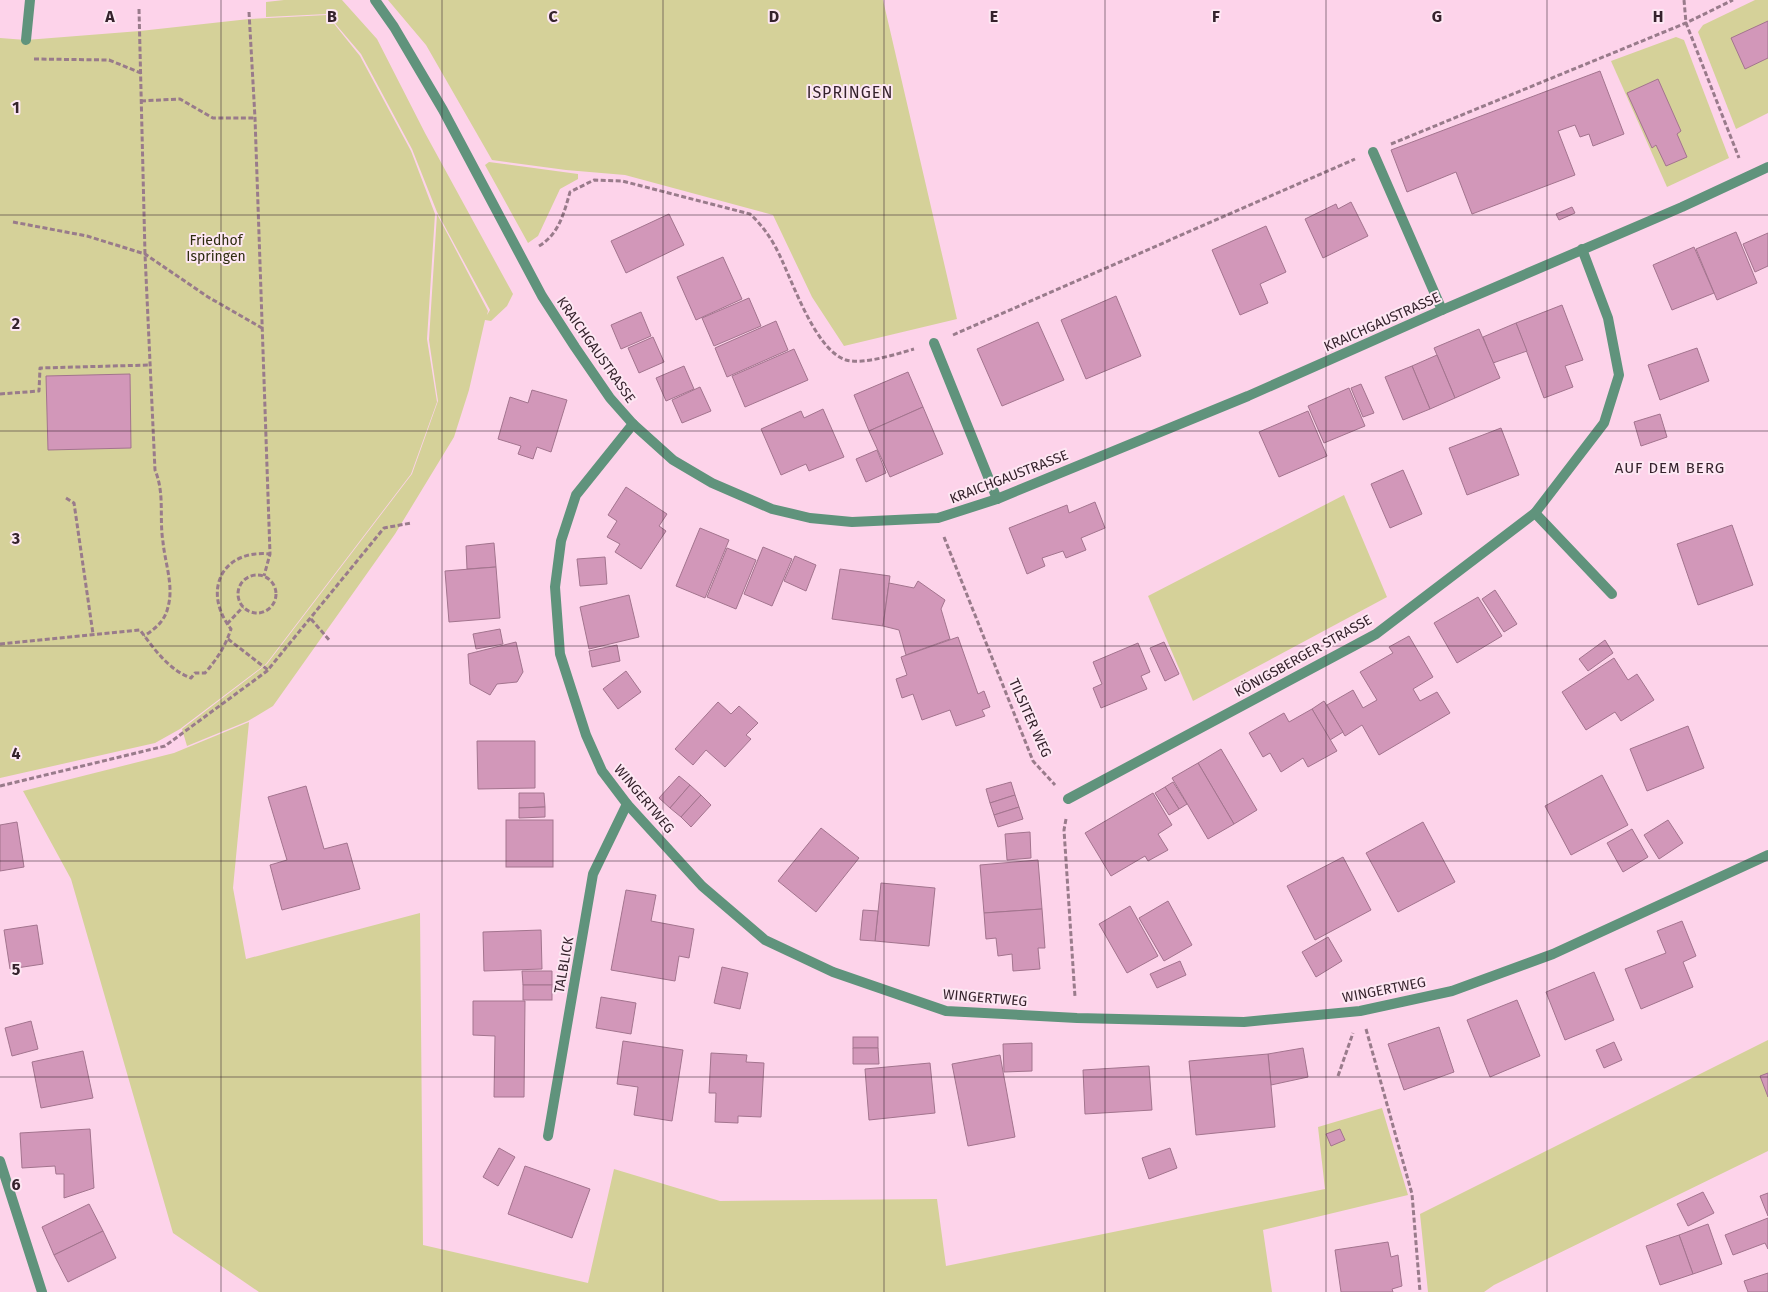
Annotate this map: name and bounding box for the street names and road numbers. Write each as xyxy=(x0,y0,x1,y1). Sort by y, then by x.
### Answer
street label: KRAICHGAUSTRASSE xyxy=(1321,289,1443,355)
street label: KRAICHGAUSTRASSE xyxy=(553,294,639,406)
street label: KRAICHGAUSTRASSE xyxy=(947,447,1071,507)
street label: KÖNIGSBERGER STRASSE xyxy=(1231,610,1375,701)
street label: TILSITER WEG xyxy=(1005,676,1055,760)
street label: WINGERTWEG xyxy=(610,761,678,837)
street label: TALBLICK xyxy=(551,935,577,995)
street label: WINGERTWEG xyxy=(1341,974,1427,1006)
street label: WINGERTWEG xyxy=(942,986,1028,1010)

